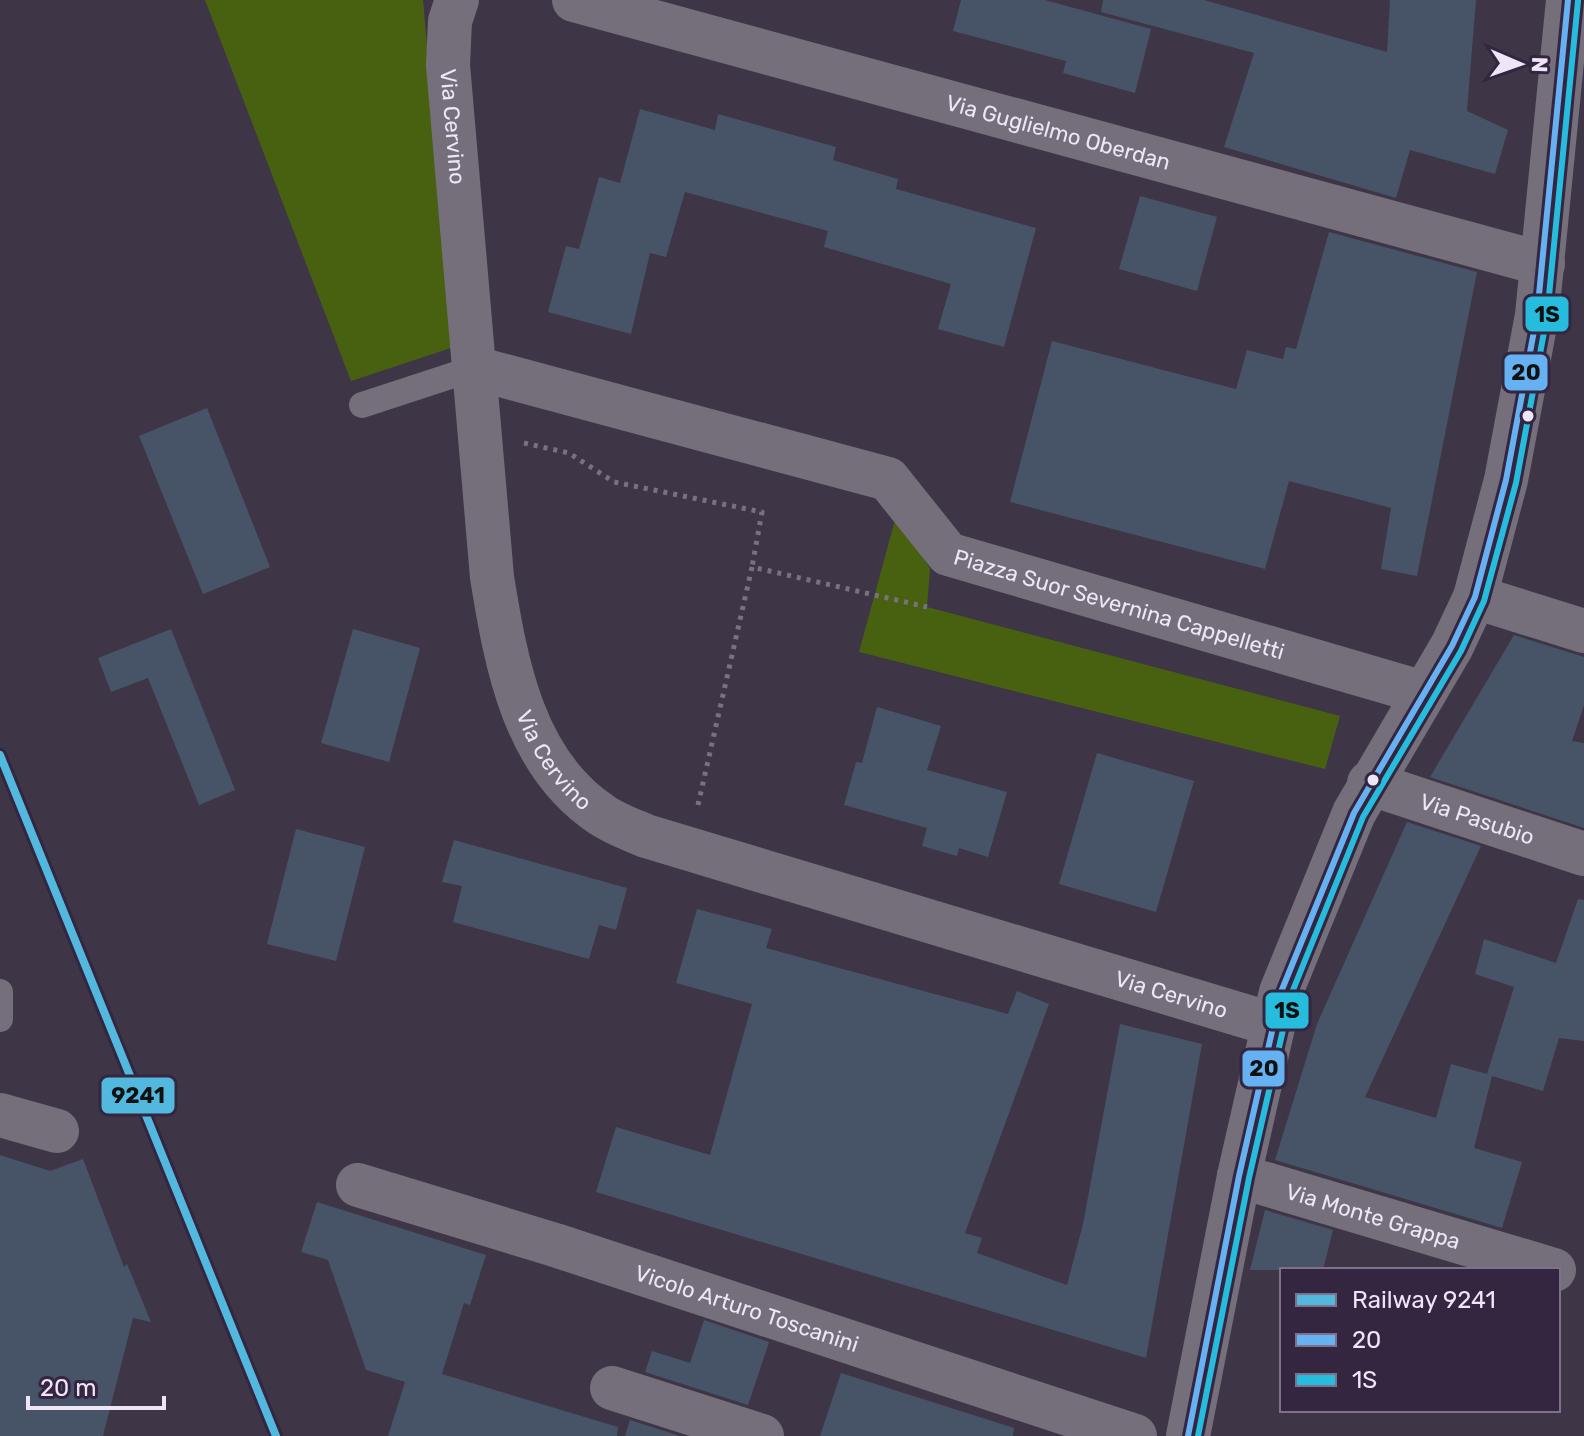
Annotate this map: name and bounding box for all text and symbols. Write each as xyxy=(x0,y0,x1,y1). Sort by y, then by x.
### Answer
north arrow xyxy=(1480,24,1560,104)
text: N xyxy=(1526,56,1553,73)
street label: Via Cervino xyxy=(434,68,471,186)
street label: Via Guglielmo Oberdan xyxy=(943,89,1174,176)
line badge: 1S xyxy=(1524,295,1570,333)
text: 1S xyxy=(1534,301,1560,328)
line badge: 20 xyxy=(1503,353,1549,392)
text: 20 xyxy=(1511,359,1541,386)
unlabelled marker xyxy=(1520,408,1536,424)
street label: Piazza Suor Severnina Cappelletti xyxy=(951,543,1287,665)
street label: Via Cervino xyxy=(510,706,597,816)
unlabelled marker xyxy=(1365,772,1381,788)
street label: Via Pasubio xyxy=(1416,788,1538,851)
street label: Via Cervino xyxy=(1112,965,1231,1024)
line badge: 1S xyxy=(1264,991,1310,1030)
text: 1S xyxy=(1274,997,1300,1024)
line badge: 20 xyxy=(1241,1049,1286,1088)
text: 20 xyxy=(1249,1055,1279,1082)
line badge: 9241 xyxy=(100,1076,176,1115)
text: 9241 xyxy=(111,1082,165,1109)
street label: Via Monte Grappa xyxy=(1283,1178,1463,1255)
street label: Vicolo Arturo Toscanini xyxy=(631,1259,862,1358)
legend xyxy=(1280,1268,1560,1412)
text: Railway 9241 xyxy=(1352,1286,1496,1314)
text: 20 xyxy=(1352,1326,1381,1354)
scale bar xyxy=(28,1360,164,1410)
text: 1S xyxy=(1352,1366,1377,1394)
text: 20 m xyxy=(40,1374,97,1402)

